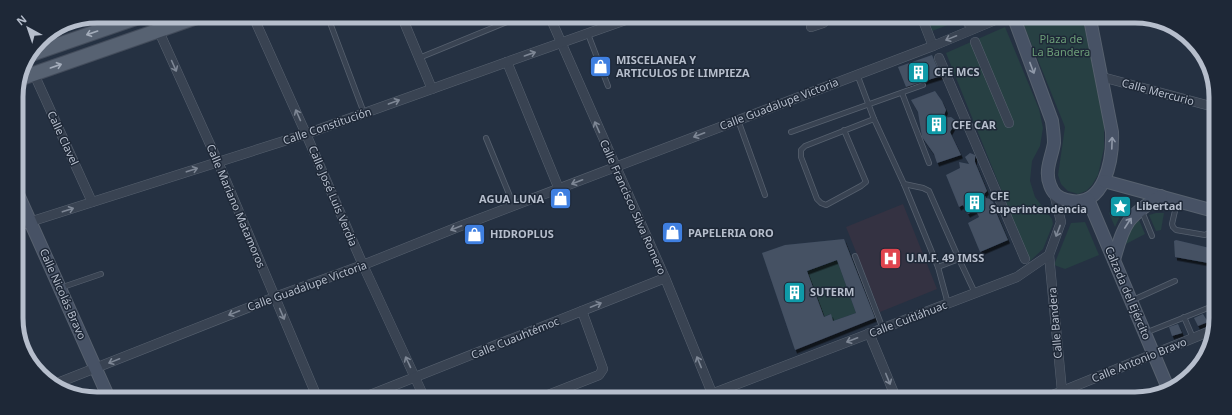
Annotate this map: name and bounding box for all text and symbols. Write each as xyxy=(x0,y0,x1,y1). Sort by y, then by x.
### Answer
north arrow xyxy=(8,8,48,48)
text: N xyxy=(13,11,30,29)
one-way arrow xyxy=(86,30,98,38)
park label: Plaza de La Bandera xyxy=(1032,31,1090,59)
one-way arrow xyxy=(945,35,957,43)
one-way arrow xyxy=(524,49,536,57)
place label: MISCELANEA Y ARTICULOS DE LIMPIEZA xyxy=(616,52,750,80)
shop icon: MISCELANEA Y ARTICULOS DE LIMPIEZA xyxy=(587,53,613,79)
building icon: CFE MCS xyxy=(906,59,932,85)
one-way arrow xyxy=(171,60,178,72)
one-way arrow xyxy=(50,62,63,69)
one-way arrow xyxy=(1029,62,1037,74)
place label: CFE MCS xyxy=(934,64,980,79)
street label: Calle Guadalupe Victoria xyxy=(717,74,840,133)
street label: Calle Mercurio xyxy=(1120,75,1196,108)
one-way arrow xyxy=(388,98,401,105)
street label: Calle Constitución xyxy=(281,103,373,148)
street label: Calle Clavel xyxy=(44,108,83,167)
one-way arrow xyxy=(293,109,301,121)
building icon: CFE CAR xyxy=(923,112,949,138)
place label: CFE CAR xyxy=(952,117,997,132)
one-way arrow xyxy=(593,121,601,133)
one-way arrow xyxy=(693,132,705,140)
street label: Calle Francisco Silva Romero xyxy=(597,137,670,277)
one-way arrow xyxy=(1108,137,1115,150)
street label: Calle Mariano Matamoros xyxy=(204,141,269,270)
street label: Calle José Luis Verdia xyxy=(305,143,361,248)
one-way arrow xyxy=(185,166,198,173)
one-way arrow xyxy=(572,178,584,186)
shop icon: AGUA LUNA xyxy=(547,186,573,212)
place label: CFE Superintendencia xyxy=(990,188,1087,216)
building icon: CFE Superintendencia xyxy=(962,189,988,215)
place label: AGUA LUNA xyxy=(479,191,544,206)
place icon: Libertad xyxy=(1107,193,1133,219)
place label: Libertad xyxy=(1136,198,1182,213)
one-way arrow xyxy=(61,206,74,213)
one-way arrow xyxy=(1124,218,1132,229)
shop icon: PAPELERIA ORO xyxy=(659,220,685,246)
shop icon: HIDROPLUS xyxy=(462,221,488,247)
one-way arrow xyxy=(1054,224,1062,236)
one-way arrow xyxy=(450,225,462,233)
place label: PAPELERIA ORO xyxy=(688,225,774,240)
place label: HIDROPLUS xyxy=(490,226,554,241)
street label: Calzada del Ejército xyxy=(1102,244,1155,342)
hospital icon: U.M.F. 49 IMSS xyxy=(878,245,904,271)
street label: Calle Nicolás Bravo xyxy=(37,246,90,342)
place label: U.M.F. 49 IMSS xyxy=(906,250,984,265)
street label: Calle Guadalupe Victoria xyxy=(245,257,369,314)
building icon: SUTERM xyxy=(782,279,808,305)
place label: SUTERM xyxy=(810,284,854,299)
street label: Calle Bandera xyxy=(1044,287,1065,359)
street label: Calle Cuitláhuac xyxy=(867,297,949,340)
one-way arrow xyxy=(590,301,602,309)
one-way arrow xyxy=(278,308,286,320)
one-way arrow xyxy=(229,309,241,317)
street label: Calle Cuauhtémoc xyxy=(469,313,561,362)
street label: Calle Antonio Bravo xyxy=(1089,333,1189,385)
one-way arrow xyxy=(845,337,858,344)
one-way arrow xyxy=(404,356,411,368)
one-way arrow xyxy=(695,356,702,368)
one-way arrow xyxy=(108,357,120,365)
one-way arrow xyxy=(884,372,892,384)

